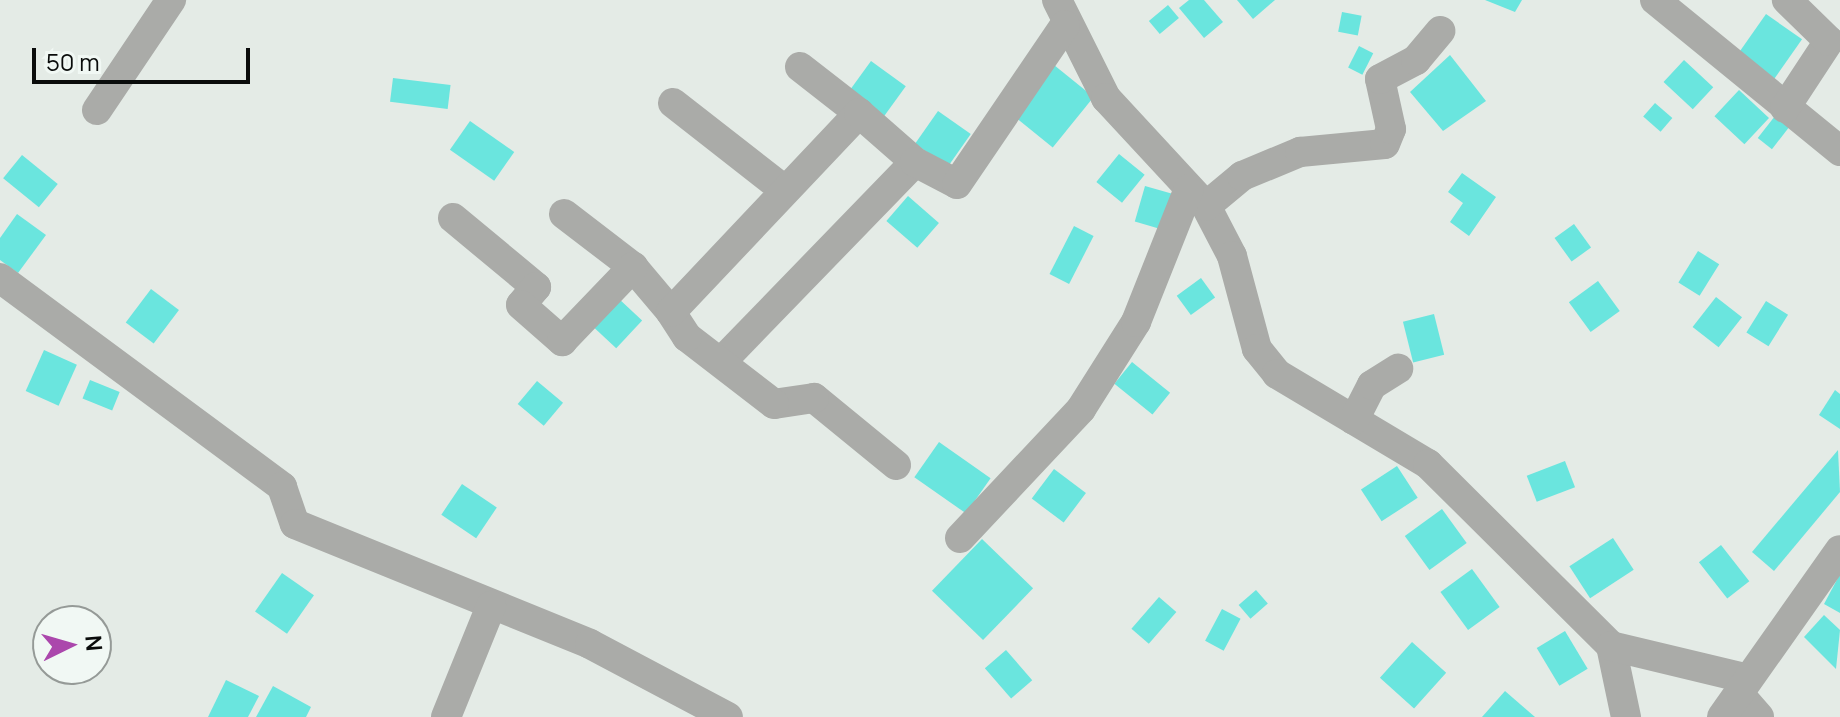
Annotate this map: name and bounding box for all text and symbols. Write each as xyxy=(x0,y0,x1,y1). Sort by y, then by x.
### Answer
scale bar xyxy=(36,32,254,82)
text: 50 m xyxy=(46,45,100,78)
north arrow xyxy=(32,605,112,685)
text: N xyxy=(78,634,110,652)

